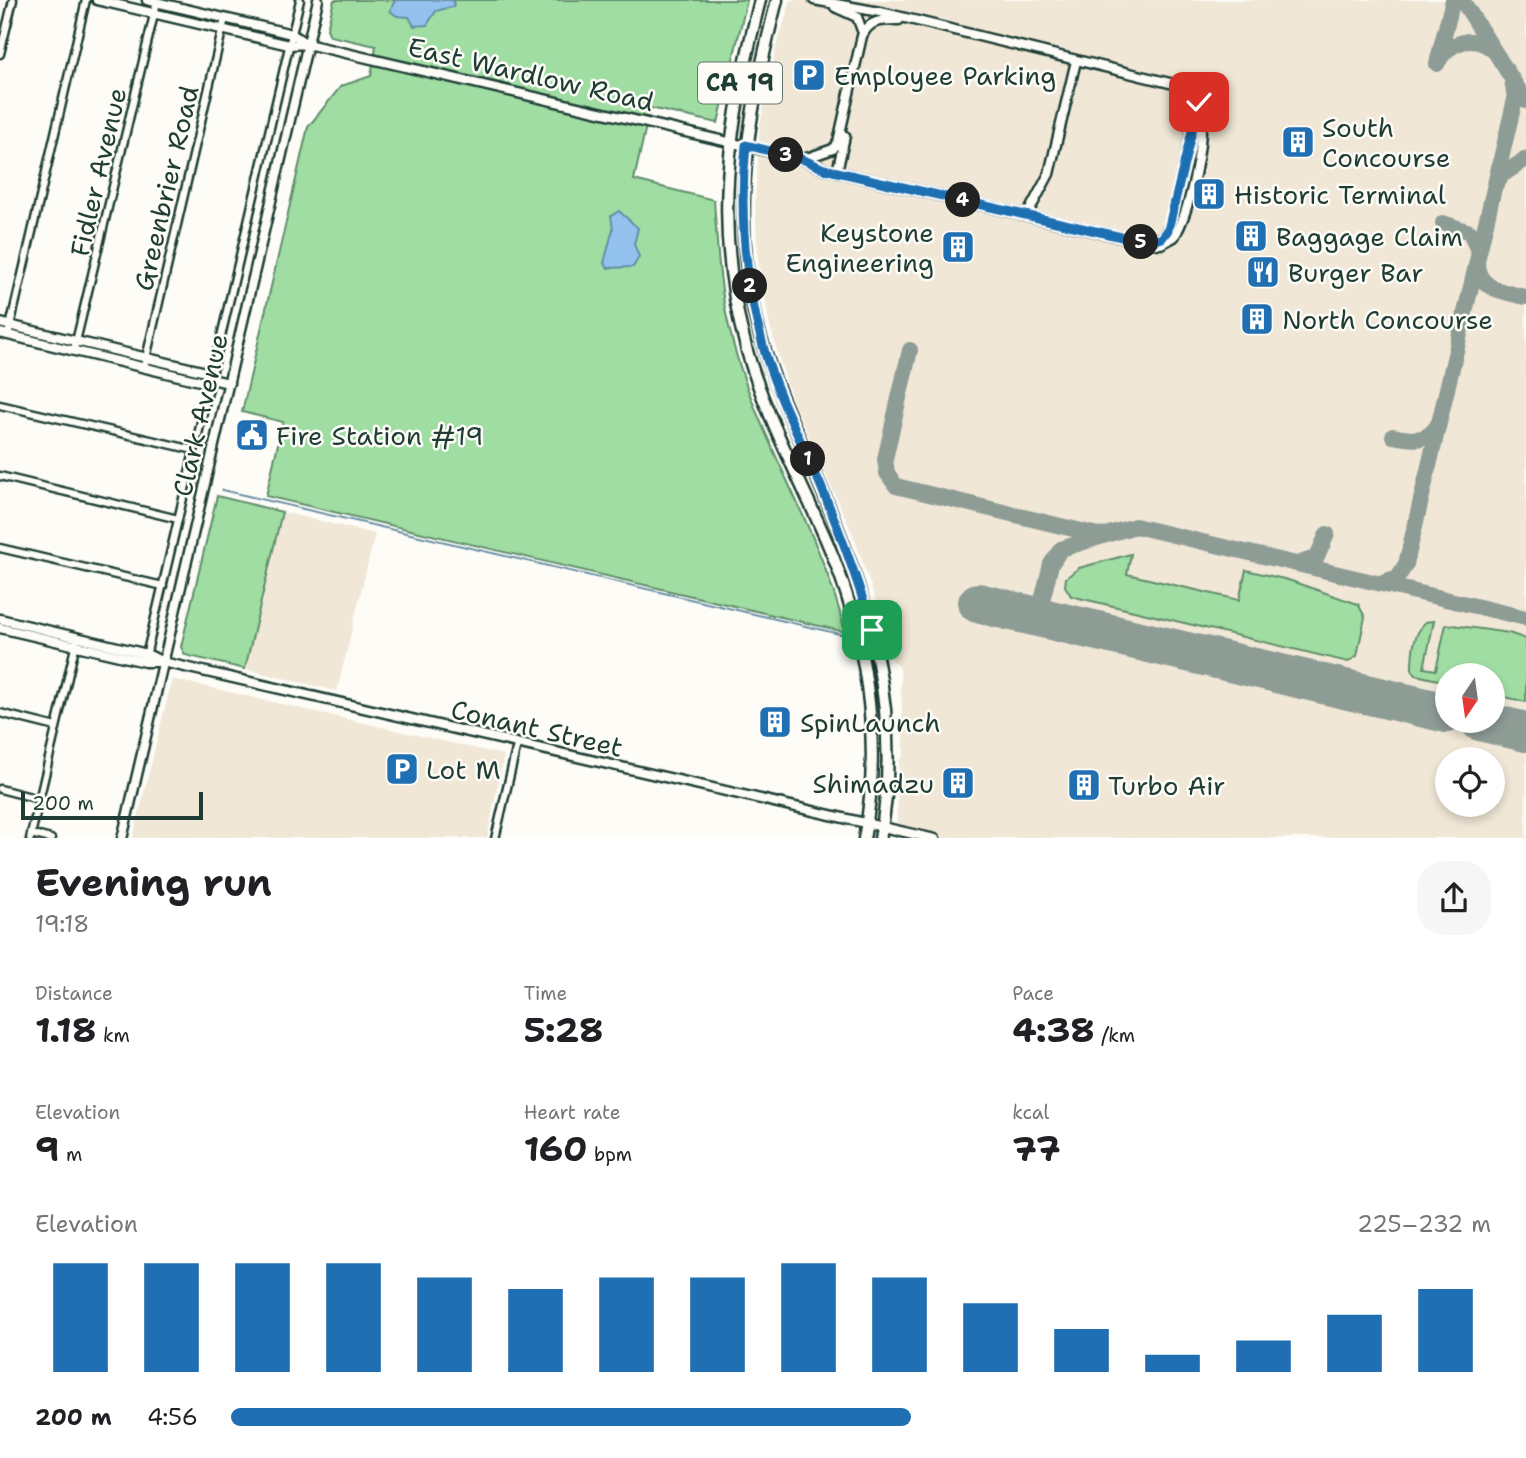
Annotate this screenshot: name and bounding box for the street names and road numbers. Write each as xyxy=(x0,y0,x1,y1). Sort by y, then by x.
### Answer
street label: East Wardlow Road xyxy=(405,29,657,119)
road number: CA 19 xyxy=(698,62,782,104)
street label: Greenbrier Road xyxy=(125,82,207,294)
street label: Fidler Avenue xyxy=(62,84,134,260)
street label: Clark Avenue xyxy=(164,330,236,500)
street label: Conant Street xyxy=(448,691,626,765)

